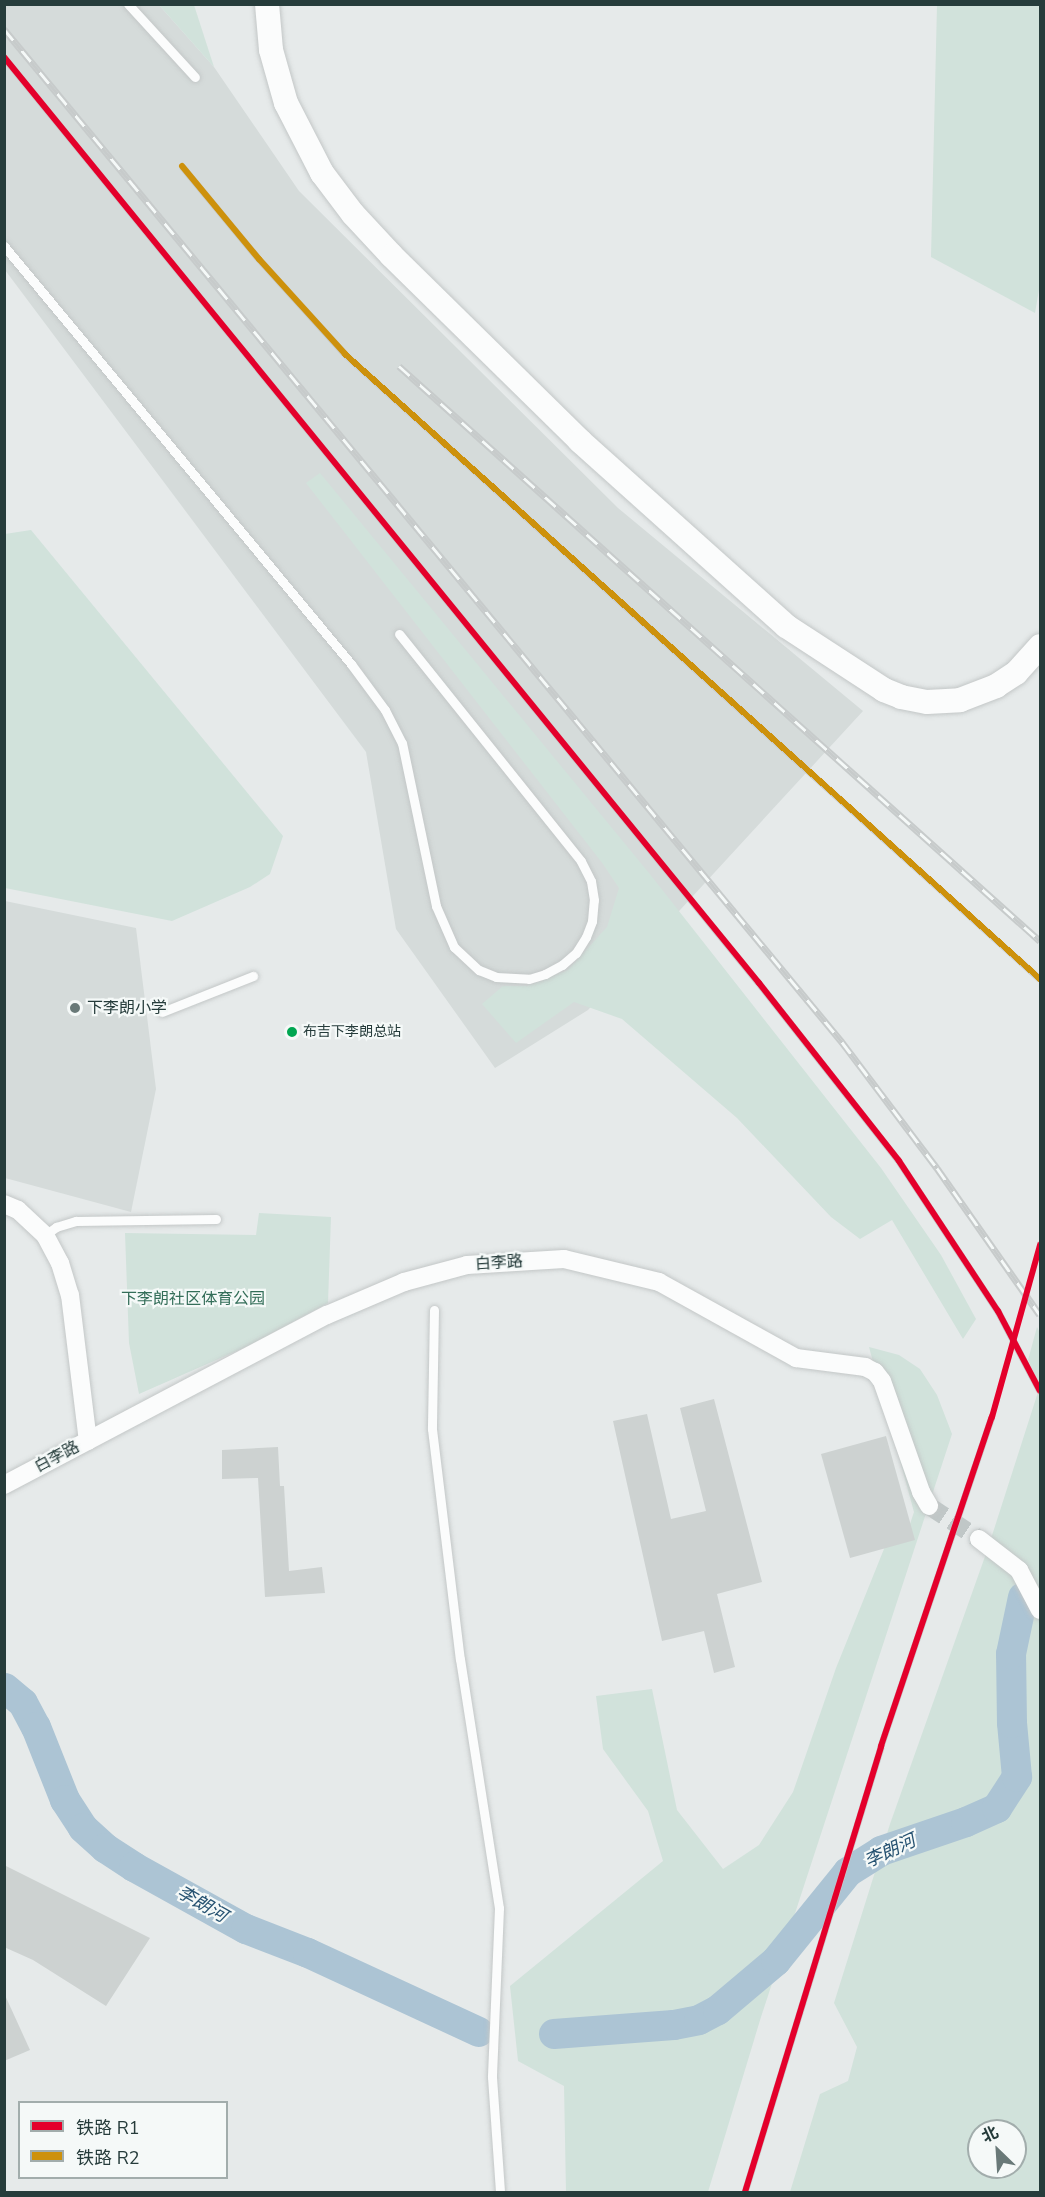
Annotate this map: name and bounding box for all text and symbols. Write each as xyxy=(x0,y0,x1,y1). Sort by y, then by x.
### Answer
place label: 下李朗小学 xyxy=(87,998,167,1018)
marker: 下李朗小学 xyxy=(68,1001,82,1015)
place label: 布吉下李朗总站 xyxy=(303,1024,401,1040)
marker: 布吉下李朗总站 xyxy=(286,1026,298,1038)
street label: 白李路 xyxy=(474,1252,524,1274)
park label: 下李朗社区体育公园 xyxy=(121,1289,265,1309)
street label: 白李路 xyxy=(31,1437,83,1477)
water label: 李朗河 xyxy=(861,1830,919,1872)
water label: 李朗河 xyxy=(173,1881,231,1927)
legend xyxy=(18,2101,228,2179)
text: 铁路 R1 xyxy=(76,2116,139,2140)
north arrow xyxy=(967,2119,1027,2179)
text: 北 xyxy=(978,2121,1002,2148)
text: 铁路 R2 xyxy=(76,2146,139,2170)

